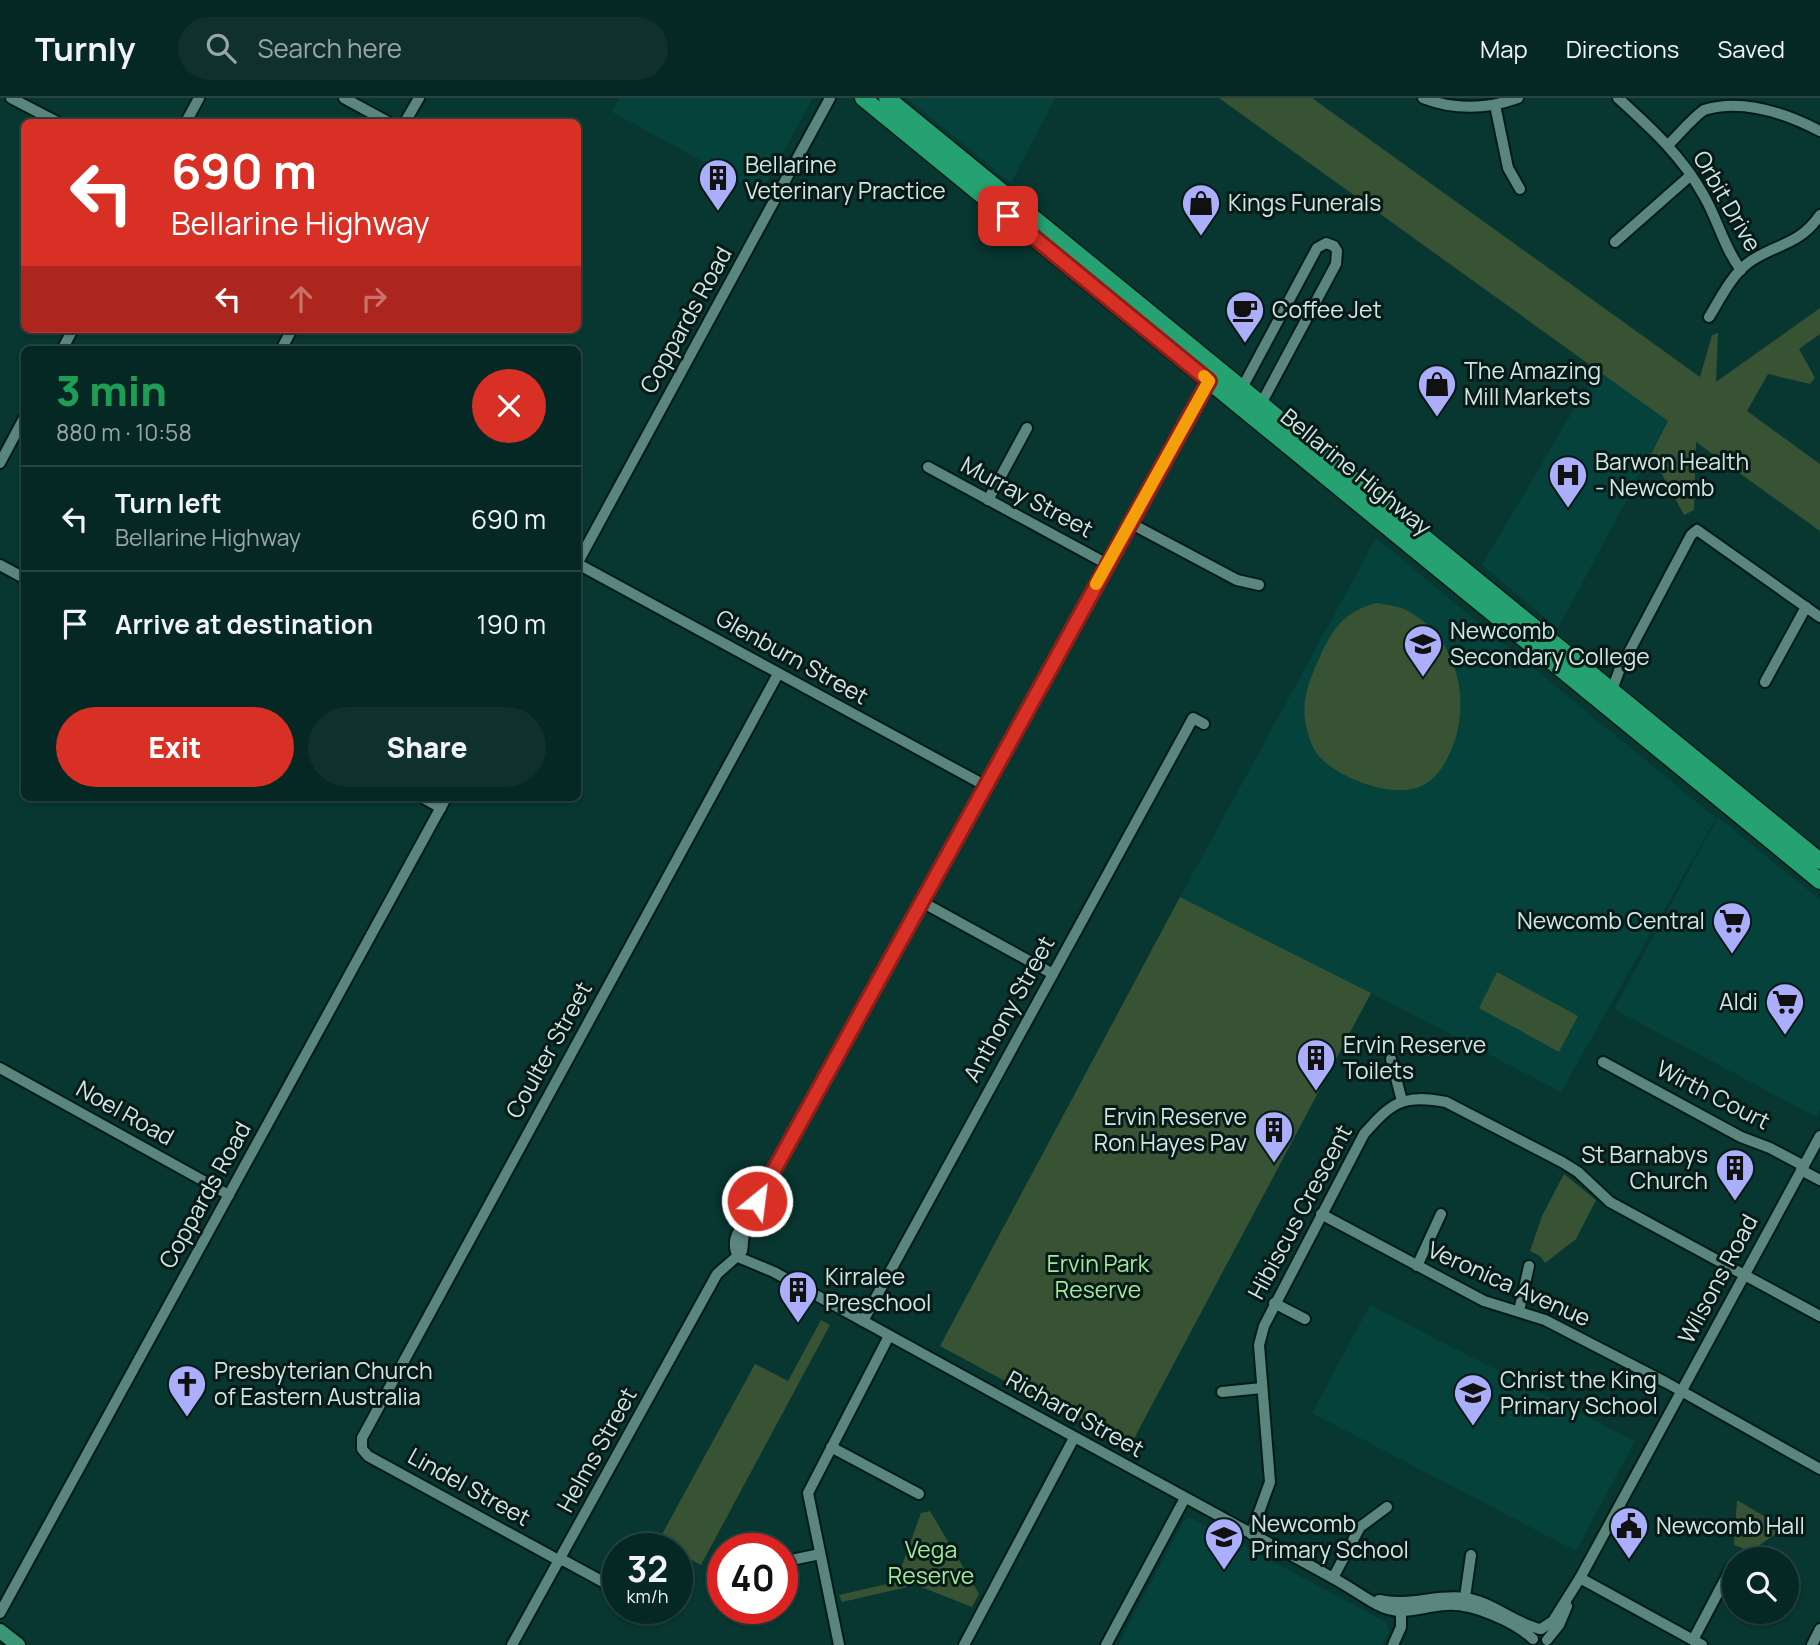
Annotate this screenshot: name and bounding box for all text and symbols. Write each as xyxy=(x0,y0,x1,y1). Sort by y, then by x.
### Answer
search box xyxy=(178,17,668,80)
text: Turnly xyxy=(35,26,136,71)
icon: search xyxy=(202,29,240,67)
text: Search here xyxy=(258,30,402,66)
text: Map xyxy=(1480,32,1528,65)
text: Directions xyxy=(1566,32,1679,65)
text: Saved xyxy=(1717,32,1785,65)
text: 690 m xyxy=(171,137,317,204)
street label: Orbit Drive xyxy=(1686,144,1770,257)
icon: left xyxy=(56,147,147,238)
place label: Bellarine Veterinary Practice xyxy=(745,148,946,206)
building icon: Bellarine Veterinary Practice xyxy=(697,157,739,212)
shop icon: Kings Funerals xyxy=(1180,182,1222,237)
pin xyxy=(978,186,1038,246)
place label: Kings Funerals xyxy=(1228,186,1381,218)
icon: arrive xyxy=(989,197,1027,235)
text: Bellarine Highway xyxy=(171,201,430,245)
street label: Coppards Road xyxy=(632,240,739,399)
icon: left xyxy=(209,280,247,318)
icon: ahead xyxy=(282,280,320,318)
icon: right xyxy=(355,280,393,318)
cafe icon: Coffee Jet xyxy=(1224,289,1266,344)
place label: Coffee Jet xyxy=(1272,293,1382,325)
place label: The Amazing Mill Markets xyxy=(1464,354,1601,412)
text: 3 min xyxy=(56,361,167,419)
shop icon: The Amazing Mill Markets xyxy=(1416,363,1458,418)
button: close xyxy=(472,369,546,443)
street label: Bellarine Highway xyxy=(1274,400,1439,542)
text: 880 m · 10:58 xyxy=(56,416,192,448)
place label: Barwon Health - Newcomb xyxy=(1595,445,1749,503)
street label: Murray Street xyxy=(956,448,1099,544)
hospital icon: Barwon Health - Newcomb xyxy=(1547,454,1589,509)
text: Turn left xyxy=(115,485,222,521)
icon: left xyxy=(56,500,94,538)
text: 690 m xyxy=(471,501,546,537)
text: Bellarine Highway xyxy=(115,521,301,553)
street label: Glenburn Street xyxy=(711,601,874,711)
icon: arrive xyxy=(56,605,94,643)
text: Arrive at destination xyxy=(115,606,373,642)
text: 190 m xyxy=(477,606,546,642)
place label: Newcomb Secondary College xyxy=(1450,614,1650,672)
school or university icon: Newcomb Secondary College xyxy=(1402,623,1444,678)
button: Exit xyxy=(56,707,294,787)
button: Share xyxy=(308,707,546,787)
supermarket icon: Newcomb Central xyxy=(1711,900,1753,955)
place label: Newcomb Central xyxy=(1517,904,1705,936)
street label: Anthony Street xyxy=(955,930,1061,1087)
street label: Coulter Street xyxy=(497,975,599,1124)
supermarket icon: Aldi xyxy=(1764,981,1806,1036)
place label: Aldi xyxy=(1719,985,1758,1017)
place label: Ervin Reserve Toilets xyxy=(1343,1028,1486,1086)
building icon: Ervin Reserve Toilets xyxy=(1295,1037,1337,1092)
street label: Wirth Court xyxy=(1651,1052,1776,1136)
street label: Noel Road xyxy=(71,1072,180,1152)
place label: Ervin Reserve Ron Hayes Pav xyxy=(1094,1100,1247,1158)
building icon: Ervin Reserve Ron Hayes Pav xyxy=(1253,1109,1295,1164)
street label: Coppards Road xyxy=(151,1115,258,1274)
street label: Hibiscus Crescent xyxy=(1240,1119,1359,1305)
place label: St Barnabys Church xyxy=(1581,1138,1708,1196)
building icon: St Barnabys Church xyxy=(1714,1147,1756,1202)
position arrow xyxy=(720,1164,794,1238)
street label: Wilsons Road xyxy=(1670,1208,1765,1349)
street label: Veronica Avenue xyxy=(1423,1233,1596,1333)
park label: Ervin Park Reserve xyxy=(1047,1247,1150,1305)
place label: Kirralee Preschool xyxy=(825,1260,931,1318)
building icon: Kirralee Preschool xyxy=(777,1269,819,1324)
place label: Presbyterian Church of Eastern Australia xyxy=(214,1354,433,1412)
street label: Richard Street xyxy=(1001,1362,1150,1464)
church icon: Presbyterian Church of Eastern Australia xyxy=(166,1363,208,1418)
place label: Christ the King Primary School xyxy=(1500,1363,1658,1421)
school or university icon: Christ the King Primary School xyxy=(1452,1372,1494,1427)
street label: Helms Street xyxy=(549,1381,644,1518)
street label: Lindel Street xyxy=(403,1439,536,1533)
public building icon: Newcomb Hall xyxy=(1608,1505,1650,1560)
place label: Newcomb Primary School xyxy=(1251,1507,1409,1565)
place label: Newcomb Hall xyxy=(1656,1509,1805,1541)
school or university icon: Newcomb Primary School xyxy=(1203,1516,1245,1571)
speed limit sign: 40 xyxy=(707,1533,798,1624)
park label: Vega Reserve xyxy=(888,1533,974,1591)
text: 32 xyxy=(627,1545,668,1593)
map controls xyxy=(1722,1547,1799,1624)
button: search xyxy=(1722,1547,1799,1624)
text: km/h xyxy=(627,1584,668,1608)

